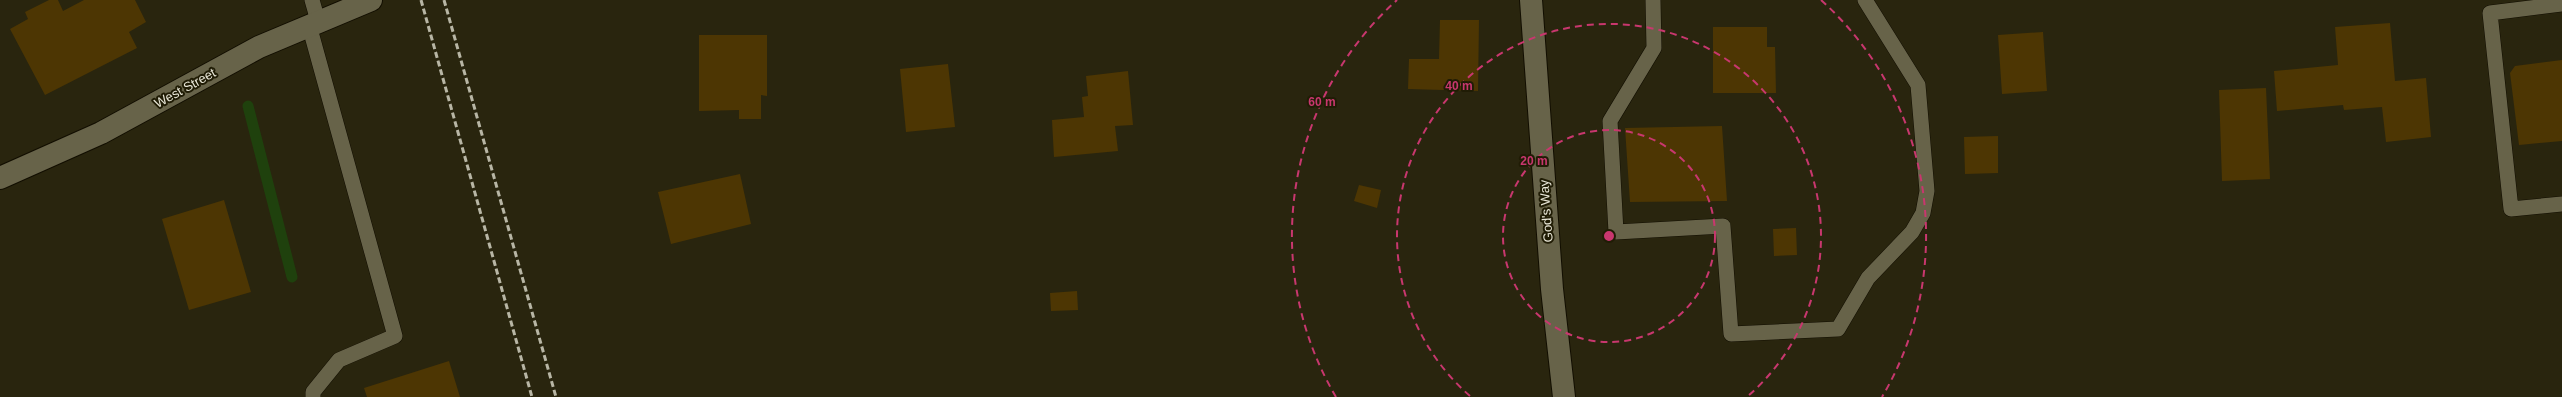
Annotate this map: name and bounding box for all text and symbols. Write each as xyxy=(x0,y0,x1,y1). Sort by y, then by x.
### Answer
street label: West Street xyxy=(152,65,219,111)
text: 40 m xyxy=(1445,79,1473,93)
text: 60 m xyxy=(1308,95,1336,109)
text: 20 m xyxy=(1520,154,1548,168)
street label: God's Way xyxy=(1536,179,1556,243)
centre of rings xyxy=(1602,229,1616,243)

